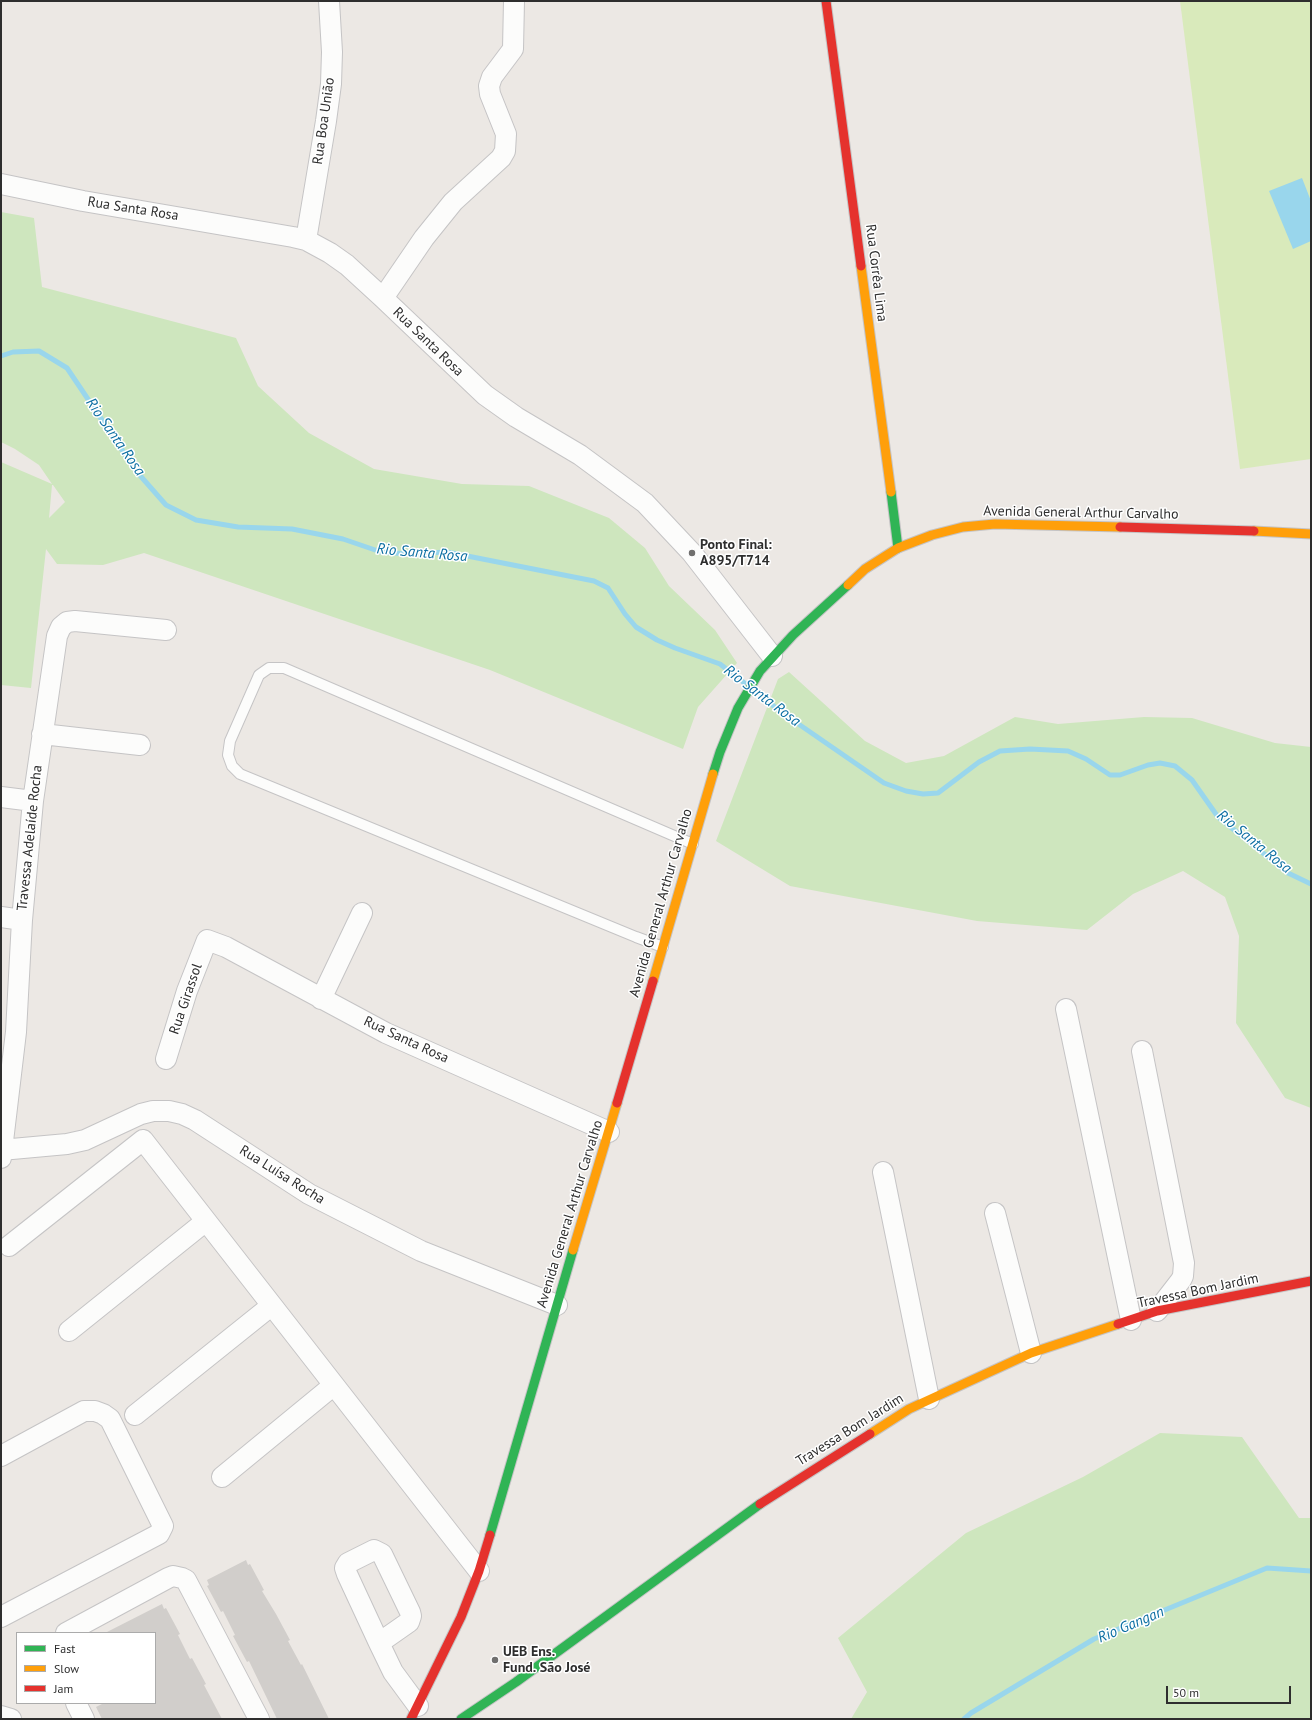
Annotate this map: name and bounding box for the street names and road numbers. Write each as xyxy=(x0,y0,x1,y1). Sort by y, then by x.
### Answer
street label: Rua Boa União xyxy=(310,76,338,166)
street label: Rua Santa Rosa xyxy=(86,194,180,224)
street label: Rua Corrêa Lima xyxy=(862,223,890,323)
street label: Rua Santa Rosa xyxy=(389,304,467,380)
street label: Avenida General Arthur Carvalho xyxy=(983,503,1179,523)
street label: Travessa Adelaíde Rocha xyxy=(14,764,46,912)
street label: Avenida General Arthur Carvalho xyxy=(626,807,696,999)
street label: Rua Girassol xyxy=(166,961,206,1037)
street label: Rua Santa Rosa xyxy=(361,1013,451,1067)
street label: Avenida General Arthur Carvalho xyxy=(533,1118,607,1310)
street label: Rua Luísa Rocha xyxy=(236,1142,328,1208)
street label: Travessa Bom Jardim xyxy=(1136,1270,1260,1312)
street label: Travessa Bom Jardim xyxy=(793,1390,907,1470)

